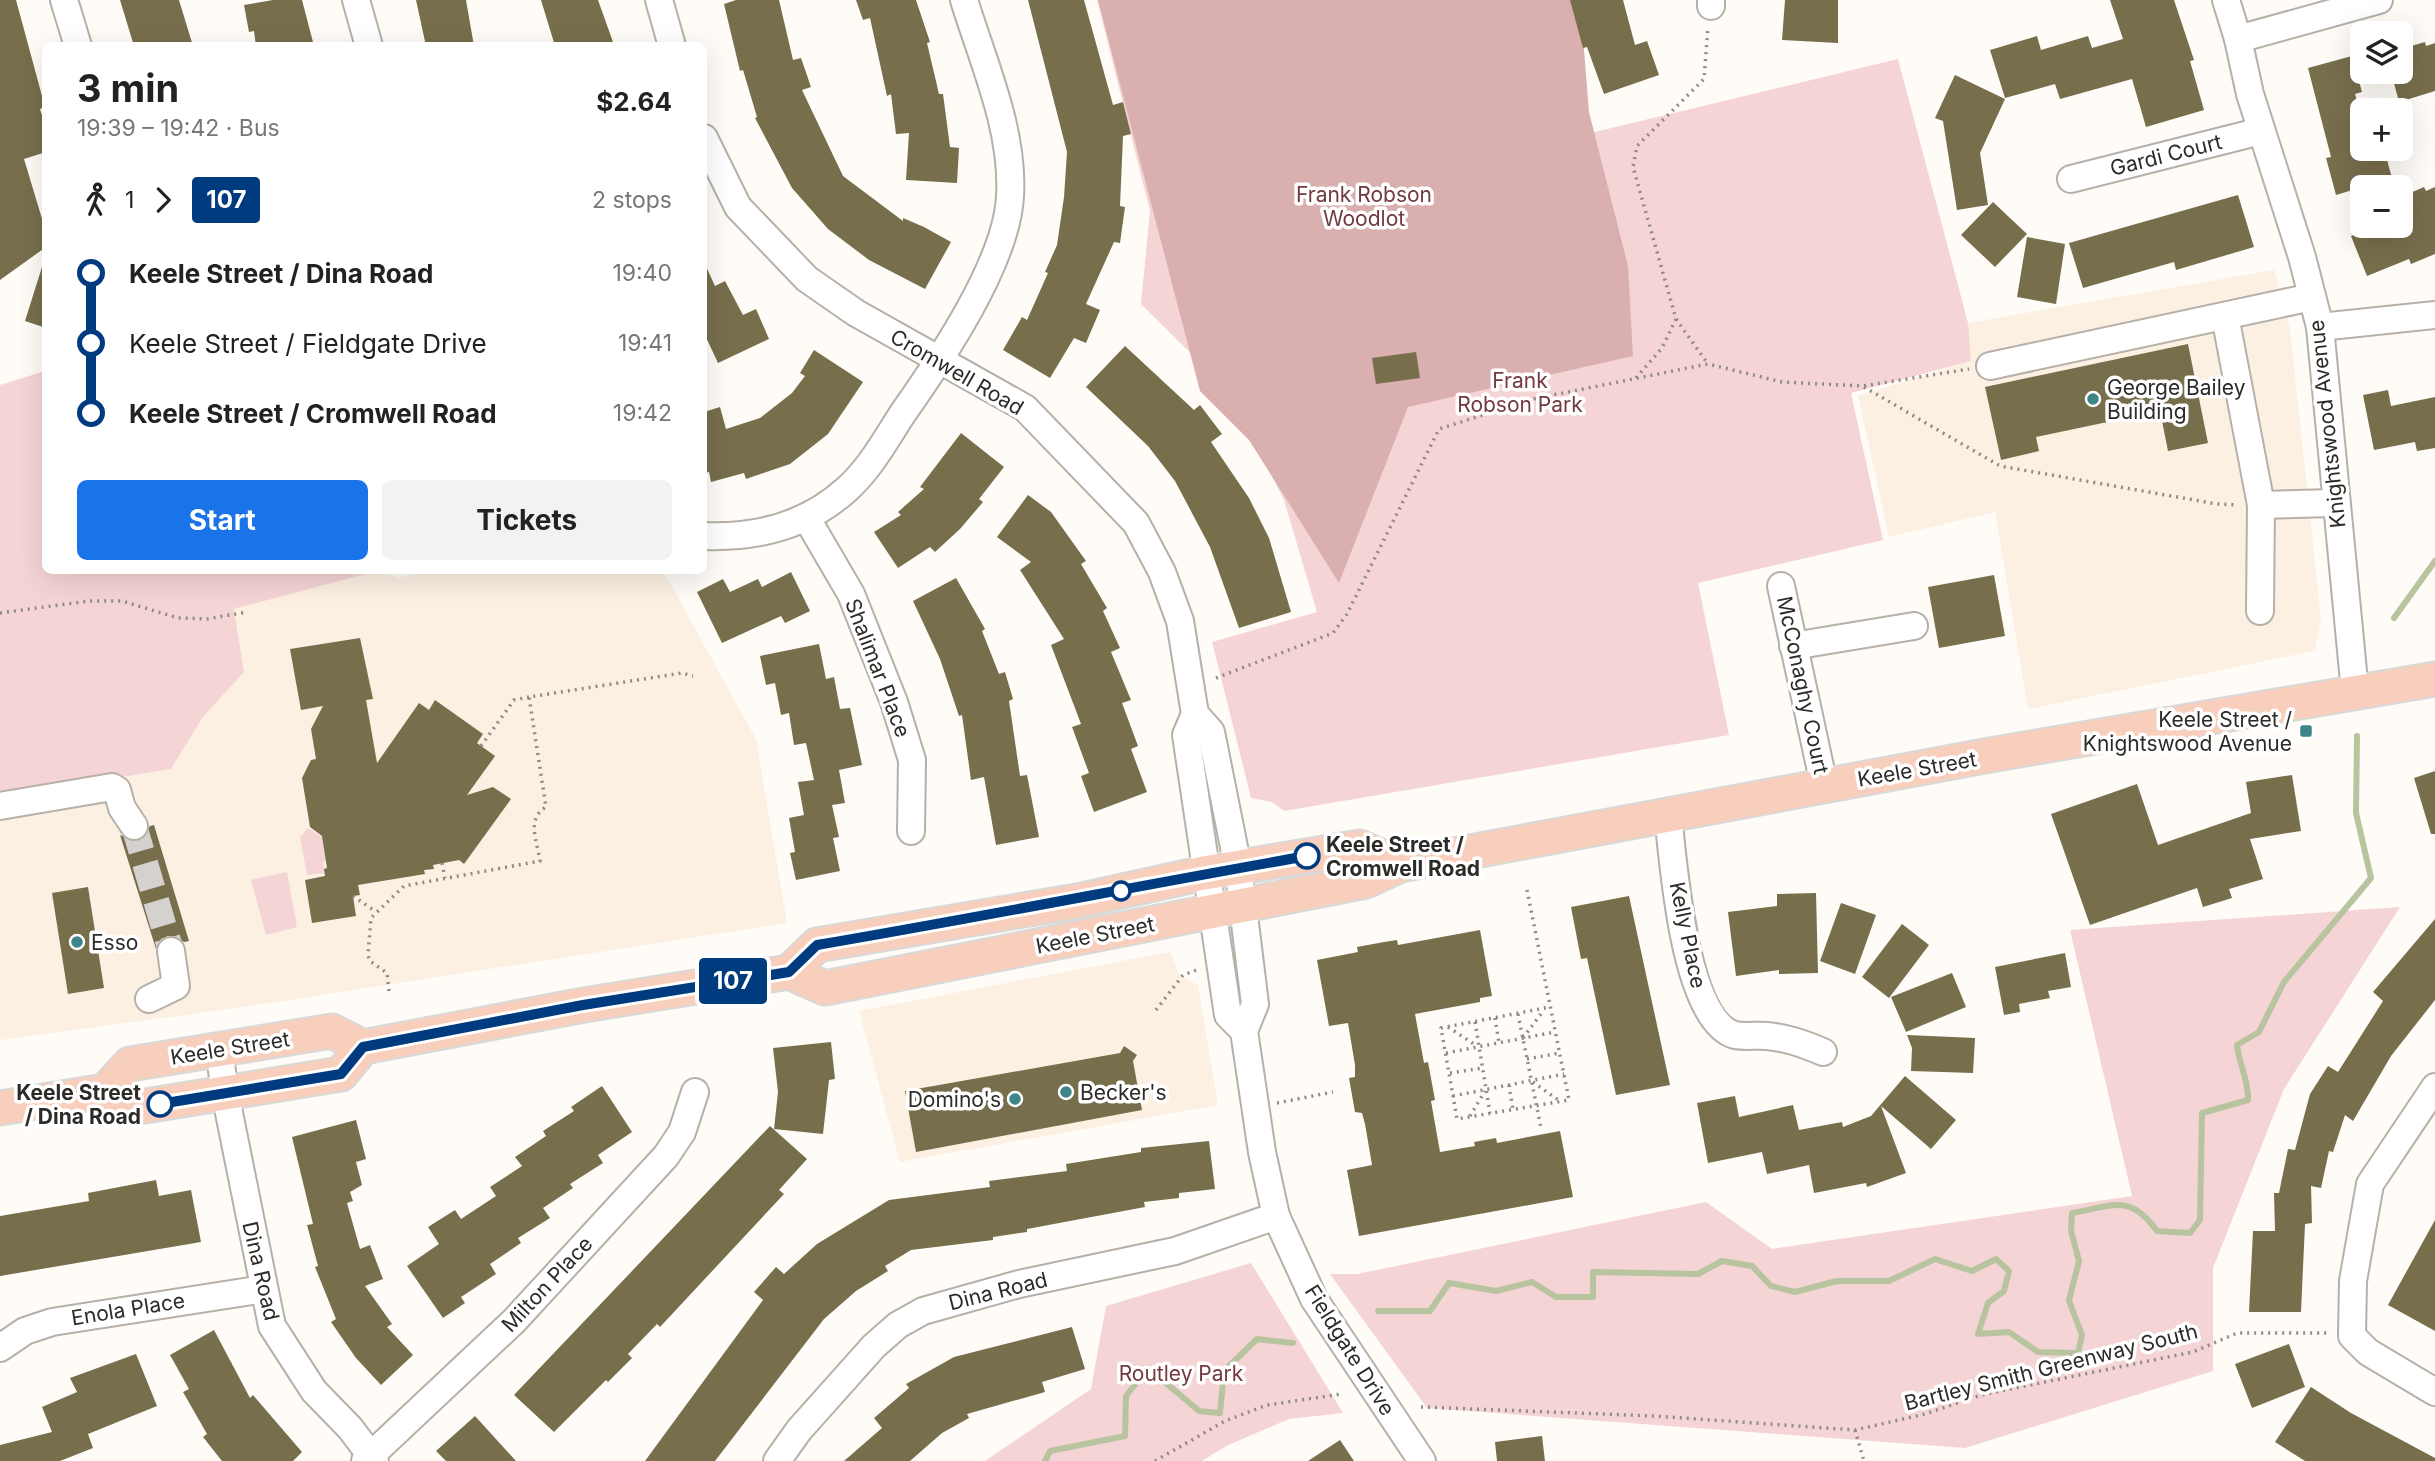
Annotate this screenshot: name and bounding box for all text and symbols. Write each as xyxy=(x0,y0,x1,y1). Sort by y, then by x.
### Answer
map controls xyxy=(2350,21,2413,238)
button: layers xyxy=(2350,21,2413,84)
text: 3 min xyxy=(77,65,179,111)
text: $2.64 xyxy=(596,86,672,117)
button: + xyxy=(2350,98,2413,161)
text: 19:39 – 19:42 · Bus xyxy=(77,114,280,142)
street label: Gardi Court xyxy=(2108,129,2225,181)
button: − xyxy=(2350,175,2413,238)
icon: walk xyxy=(77,181,115,219)
icon: forward xyxy=(144,181,182,219)
park label: Frank Robson Woodlot xyxy=(1296,182,1432,231)
text: 107 xyxy=(206,185,246,214)
text: 1 xyxy=(125,186,134,214)
text: 2 stops xyxy=(592,186,672,214)
text: Keele Street / Dina Road xyxy=(129,258,433,289)
text: 19:40 xyxy=(612,259,672,287)
street label: Knightswood Avenue xyxy=(2304,319,2350,529)
street label: Cromwell Road xyxy=(886,324,1028,420)
text: Keele Street / Fieldgate Drive xyxy=(129,328,487,359)
text: 19:41 xyxy=(618,329,672,357)
park label: Frank Robson Park xyxy=(1457,368,1583,417)
place label: George Bailey Building xyxy=(2107,375,2246,424)
marker: George Bailey Building xyxy=(2085,391,2101,407)
text: Keele Street / Cromwell Road xyxy=(129,398,497,429)
text: 19:42 xyxy=(613,399,672,427)
button: Start xyxy=(77,480,368,560)
button: Tickets xyxy=(382,480,672,560)
street label: McConaghy Court xyxy=(1772,594,1834,776)
street label: Shalimar Place xyxy=(840,595,916,741)
place label: Keele Street / Knightswood Avenue xyxy=(2083,707,2292,756)
marker: Keele Street / Knightswood Avenue xyxy=(2298,723,2314,739)
street label: Keele Street xyxy=(1856,746,1979,792)
place label: Keele Street / Cromwell Road xyxy=(1326,832,1480,881)
marker: Keele Street / Cromwell Road xyxy=(1294,843,1320,869)
street label: Kelly Place xyxy=(1665,880,1711,990)
unlabelled marker xyxy=(1111,881,1131,901)
street label: Keele Street xyxy=(1034,911,1157,959)
place label: Esso xyxy=(91,930,138,955)
marker: Esso xyxy=(69,934,85,950)
line badge: 107 xyxy=(693,958,773,1004)
text: 107 xyxy=(713,966,753,995)
street label: Keele Street xyxy=(169,1026,291,1070)
place label: Keele Street / Dina Road xyxy=(16,1080,141,1129)
place label: Becker's xyxy=(1080,1080,1167,1105)
marker: Becker's xyxy=(1058,1084,1074,1100)
place label: Domino's xyxy=(908,1087,1001,1112)
marker: Keele Street / Dina Road xyxy=(147,1091,173,1117)
marker: Domino's xyxy=(1007,1091,1023,1107)
street label: Dina Road xyxy=(237,1219,285,1323)
street label: Milton Place xyxy=(496,1231,598,1337)
street label: Dina Road xyxy=(946,1267,1050,1315)
street label: Fieldgate Drive xyxy=(1300,1280,1400,1420)
street label: Enola Place xyxy=(69,1288,187,1330)
street label: Bartley Smith Greenway South xyxy=(1902,1318,2200,1416)
park label: Routley Park xyxy=(1119,1361,1244,1386)

